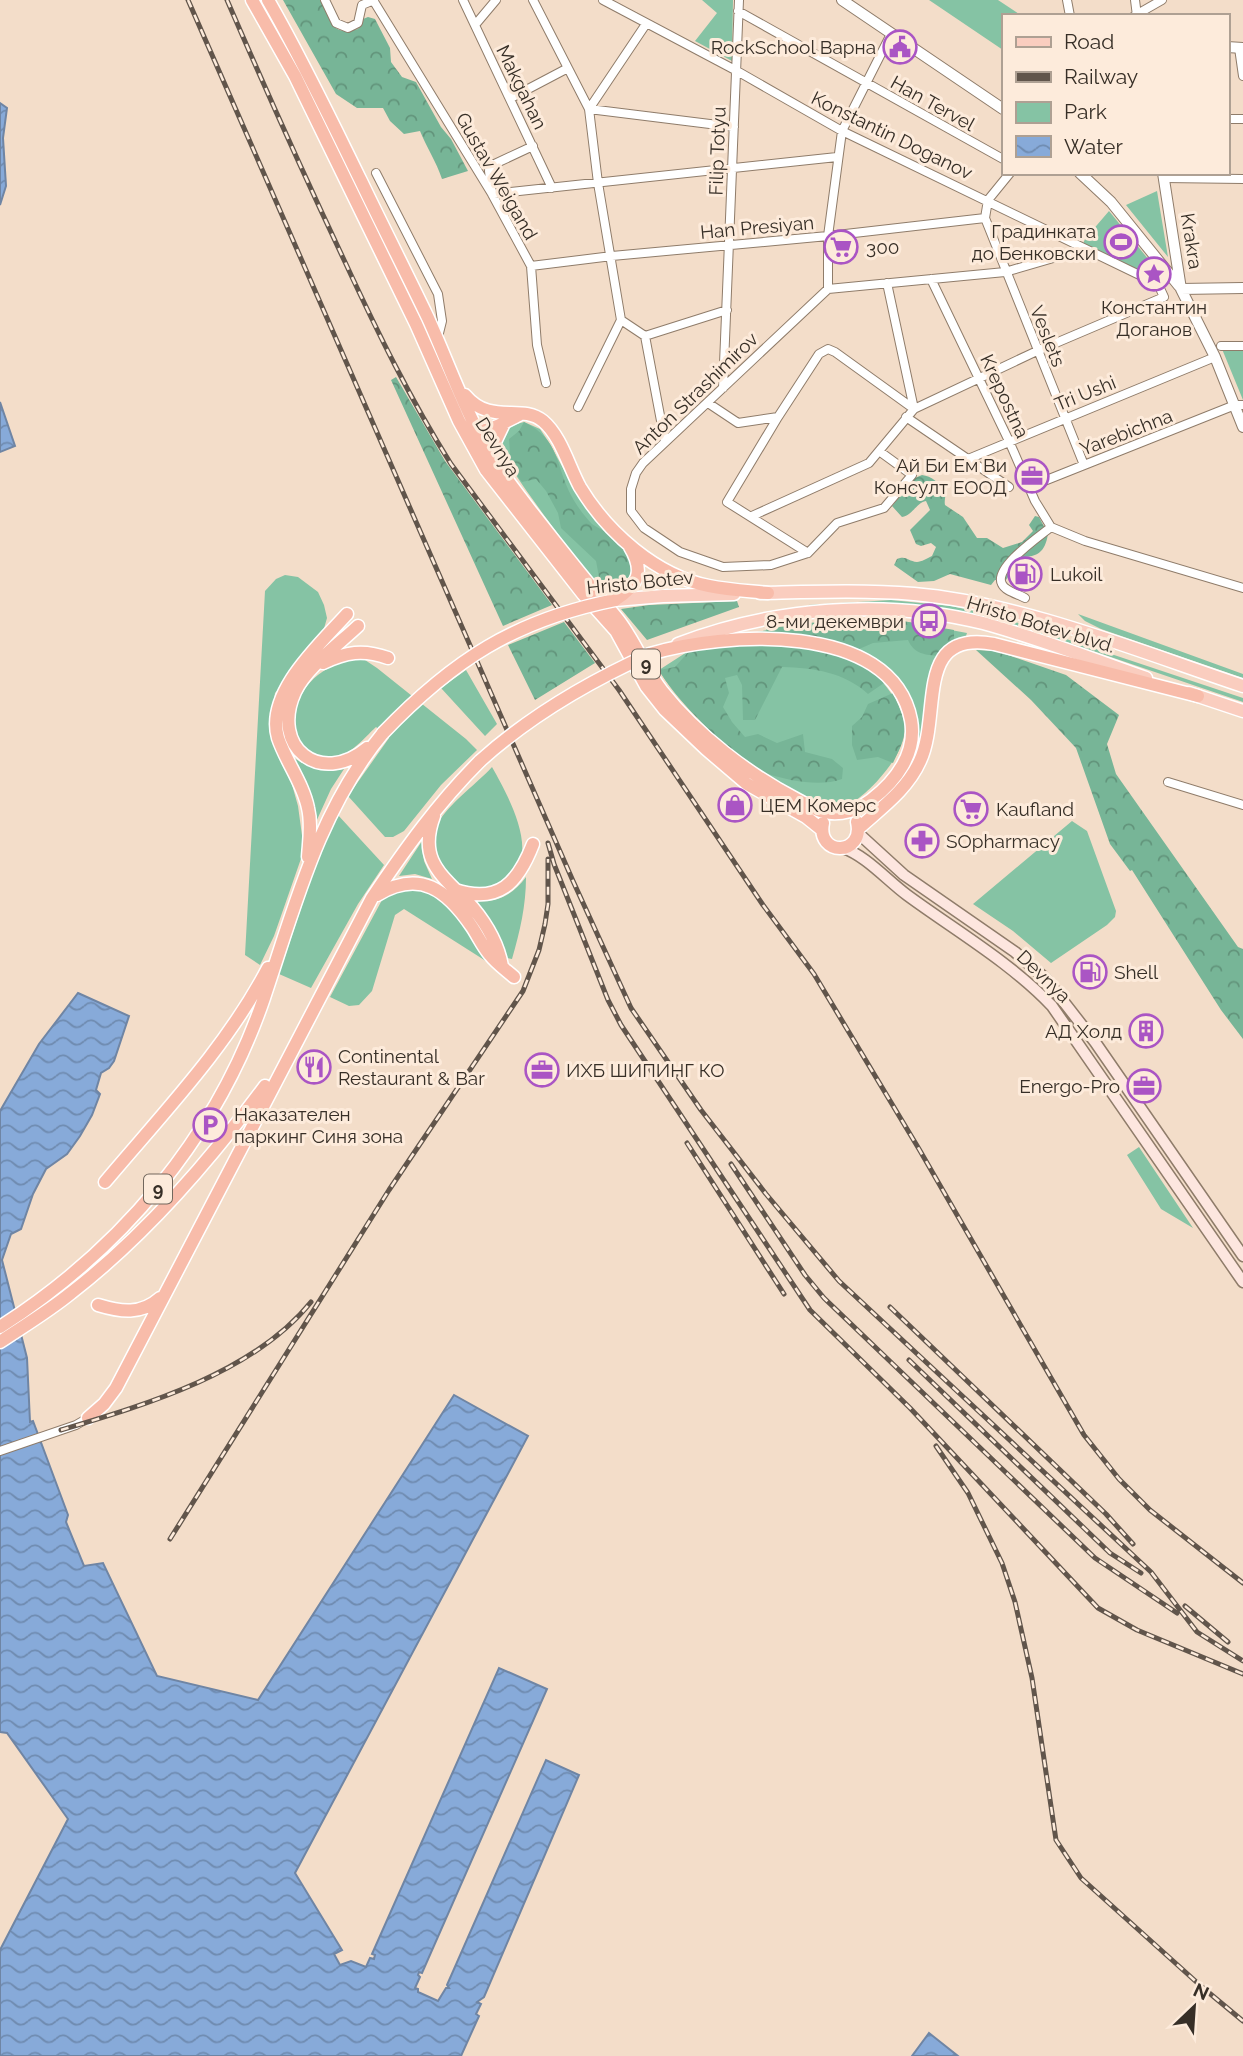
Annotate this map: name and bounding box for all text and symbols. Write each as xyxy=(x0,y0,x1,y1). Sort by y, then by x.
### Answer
legend xyxy=(1002,14,1229,175)
public building icon: RockSchool Варна xyxy=(881,28,919,66)
text: Road xyxy=(1064,29,1114,54)
place label: RockSchool Варна xyxy=(711,36,876,58)
street label: Makgahan xyxy=(492,41,552,133)
text: Railway xyxy=(1064,64,1138,89)
street label: Han Tervel xyxy=(887,71,980,136)
street label: Konstantin Doganov xyxy=(808,86,976,184)
text: Park xyxy=(1064,99,1107,124)
street label: Filip Totyu xyxy=(704,106,730,196)
street label: Gustav Weigand xyxy=(452,108,542,244)
text: Water xyxy=(1064,134,1123,159)
street label: Han Presiyan xyxy=(699,211,815,243)
street label: Krakra xyxy=(1177,211,1207,271)
place label: Градинката до Бенковски xyxy=(972,220,1096,264)
sports icon: Градинката до Бенковски xyxy=(1102,223,1140,261)
supermarket icon: 300 xyxy=(822,228,860,266)
place label: 300 xyxy=(866,236,899,258)
place icon: Константин Доганов xyxy=(1135,255,1173,293)
place label: Константин Доганов xyxy=(1101,296,1207,340)
street label: Veslets xyxy=(1026,302,1070,370)
street label: Anton Strashimirov xyxy=(628,328,762,458)
street label: Krepostna xyxy=(976,351,1034,441)
street label: Tri Ushi xyxy=(1051,371,1119,415)
street label: Yarebichna xyxy=(1077,404,1175,460)
street label: Devnya xyxy=(471,413,525,481)
place label: Ай Би Ем Ви Консулт ЕООД xyxy=(874,454,1007,498)
office icon: Ай Би Ем Ви Консулт ЕООД xyxy=(1013,457,1051,495)
fuel station icon: Lukoil xyxy=(1006,555,1044,593)
place label: Lukoil xyxy=(1050,563,1103,585)
street label: Hristo Botev xyxy=(585,565,695,599)
street label: Hristo Botev blvd. xyxy=(964,591,1118,657)
bus stop icon: 8-ми декември xyxy=(910,602,948,640)
place label: 8-ми декември xyxy=(766,610,904,632)
road number: 9 xyxy=(632,650,660,678)
shop icon: ЦЕМ Комерс xyxy=(716,786,754,824)
supermarket icon: Kaufland xyxy=(952,790,990,828)
place label: ЦЕМ Комерс xyxy=(760,794,876,816)
place label: Kaufland xyxy=(996,798,1074,820)
pharmacy icon: SOpharmacy xyxy=(903,822,941,860)
place label: SOpharmacy xyxy=(946,830,1060,852)
street label: Devnya xyxy=(1013,945,1075,1007)
fuel station icon: Shell xyxy=(1071,953,1109,991)
place label: Shell xyxy=(1114,961,1159,983)
building icon: АД Холд xyxy=(1127,1012,1165,1050)
place label: АД Холд xyxy=(1045,1020,1122,1042)
place label: Continental Restaurant & Bar xyxy=(338,1045,485,1089)
restaurant icon: Continental Restaurant & Bar xyxy=(295,1048,333,1086)
office icon: ИХБ ШИПИНГ КО xyxy=(523,1051,561,1089)
place label: ИХБ ШИПИНГ КО xyxy=(566,1059,724,1081)
office icon: Energo-Pro xyxy=(1125,1067,1163,1105)
place label: Energo-Pro xyxy=(1019,1075,1120,1097)
place label: Наказателен паркинг Синя зона xyxy=(234,1103,403,1147)
parking icon: Наказателен паркинг Синя зона xyxy=(191,1106,229,1144)
road number: 9 xyxy=(144,1174,172,1204)
north arrow xyxy=(1159,1972,1229,2042)
text: N xyxy=(1190,1979,1212,2005)

